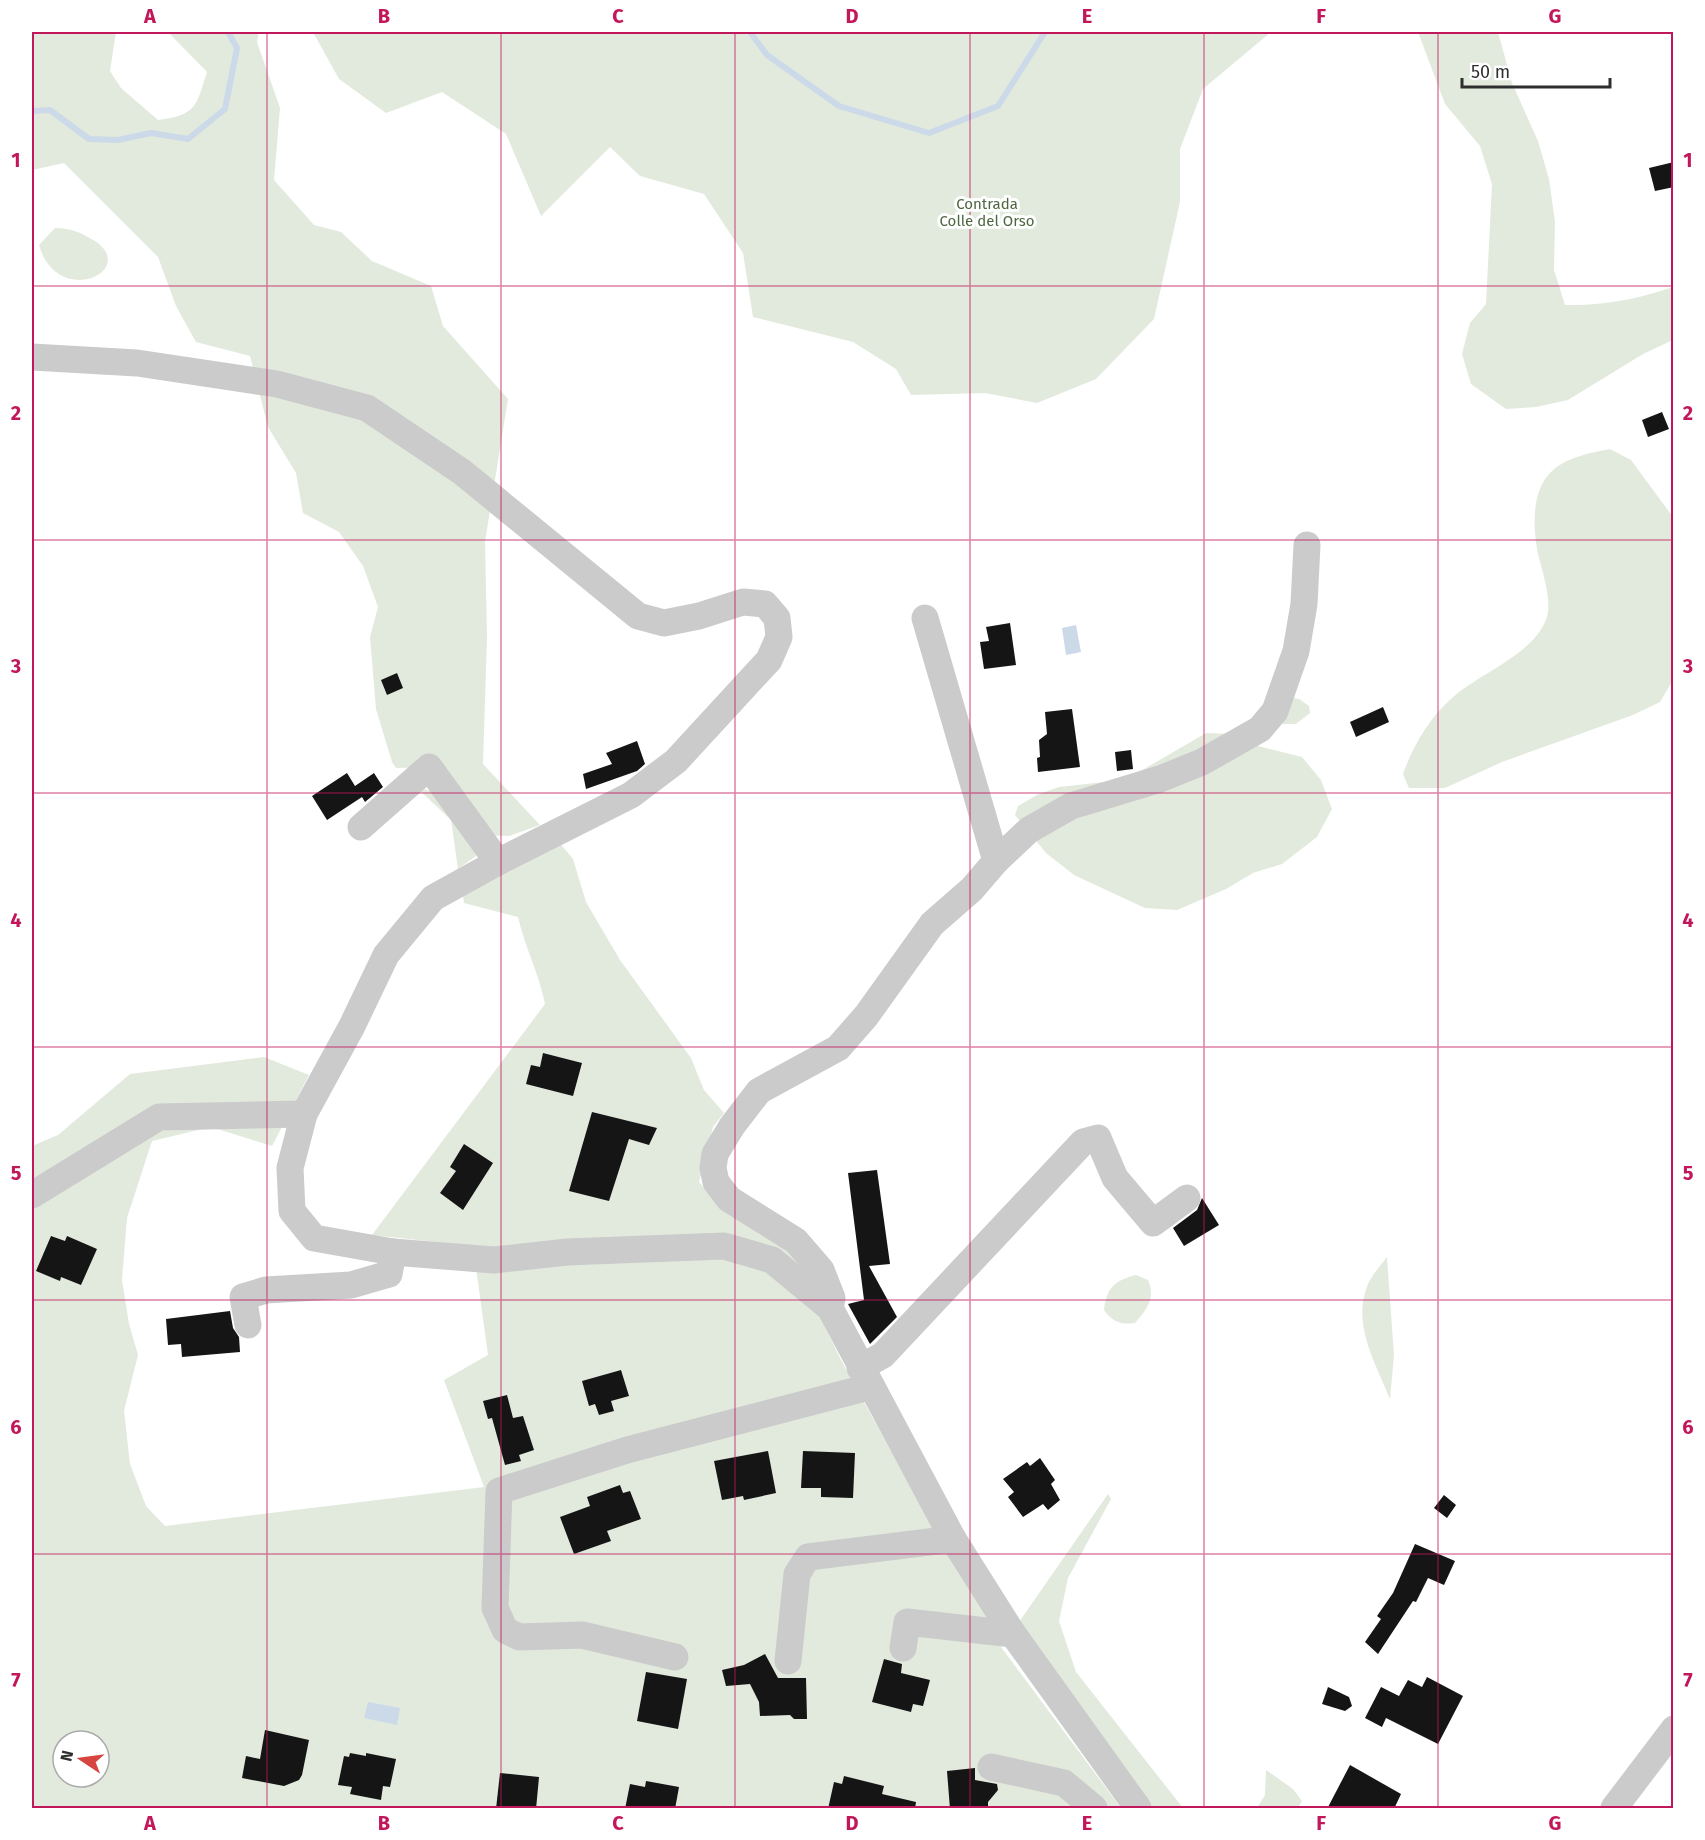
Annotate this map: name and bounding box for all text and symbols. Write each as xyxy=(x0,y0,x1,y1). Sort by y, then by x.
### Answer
text: A xyxy=(143,4,157,28)
text: B xyxy=(378,4,390,28)
text: C xyxy=(612,4,624,28)
text: D xyxy=(845,4,859,28)
text: E xyxy=(1082,4,1092,28)
text: F xyxy=(1316,4,1326,28)
text: G xyxy=(1549,4,1561,28)
scale bar xyxy=(1462,51,1610,89)
text: 50 m xyxy=(1471,61,1510,83)
text: 1 xyxy=(11,148,21,172)
text: 1 xyxy=(1683,148,1693,172)
park label: Contrada Colle del Orso xyxy=(940,195,1034,230)
text: 2 xyxy=(11,401,21,425)
text: 2 xyxy=(1683,401,1693,425)
text: 3 xyxy=(10,654,21,678)
text: 3 xyxy=(1682,654,1693,678)
text: 4 xyxy=(10,908,22,932)
text: 4 xyxy=(1682,908,1694,932)
text: 5 xyxy=(11,1161,22,1185)
text: 5 xyxy=(1683,1161,1694,1185)
text: 6 xyxy=(10,1415,22,1439)
text: 6 xyxy=(1682,1415,1694,1439)
text: 7 xyxy=(11,1668,21,1692)
text: 7 xyxy=(1683,1668,1693,1692)
north arrow xyxy=(51,1729,111,1789)
text: N xyxy=(56,1748,77,1763)
text: A xyxy=(143,1811,157,1835)
text: B xyxy=(378,1811,390,1835)
text: C xyxy=(612,1811,624,1835)
text: D xyxy=(845,1811,859,1835)
text: E xyxy=(1082,1811,1092,1835)
text: F xyxy=(1316,1811,1326,1835)
text: G xyxy=(1549,1811,1561,1835)

